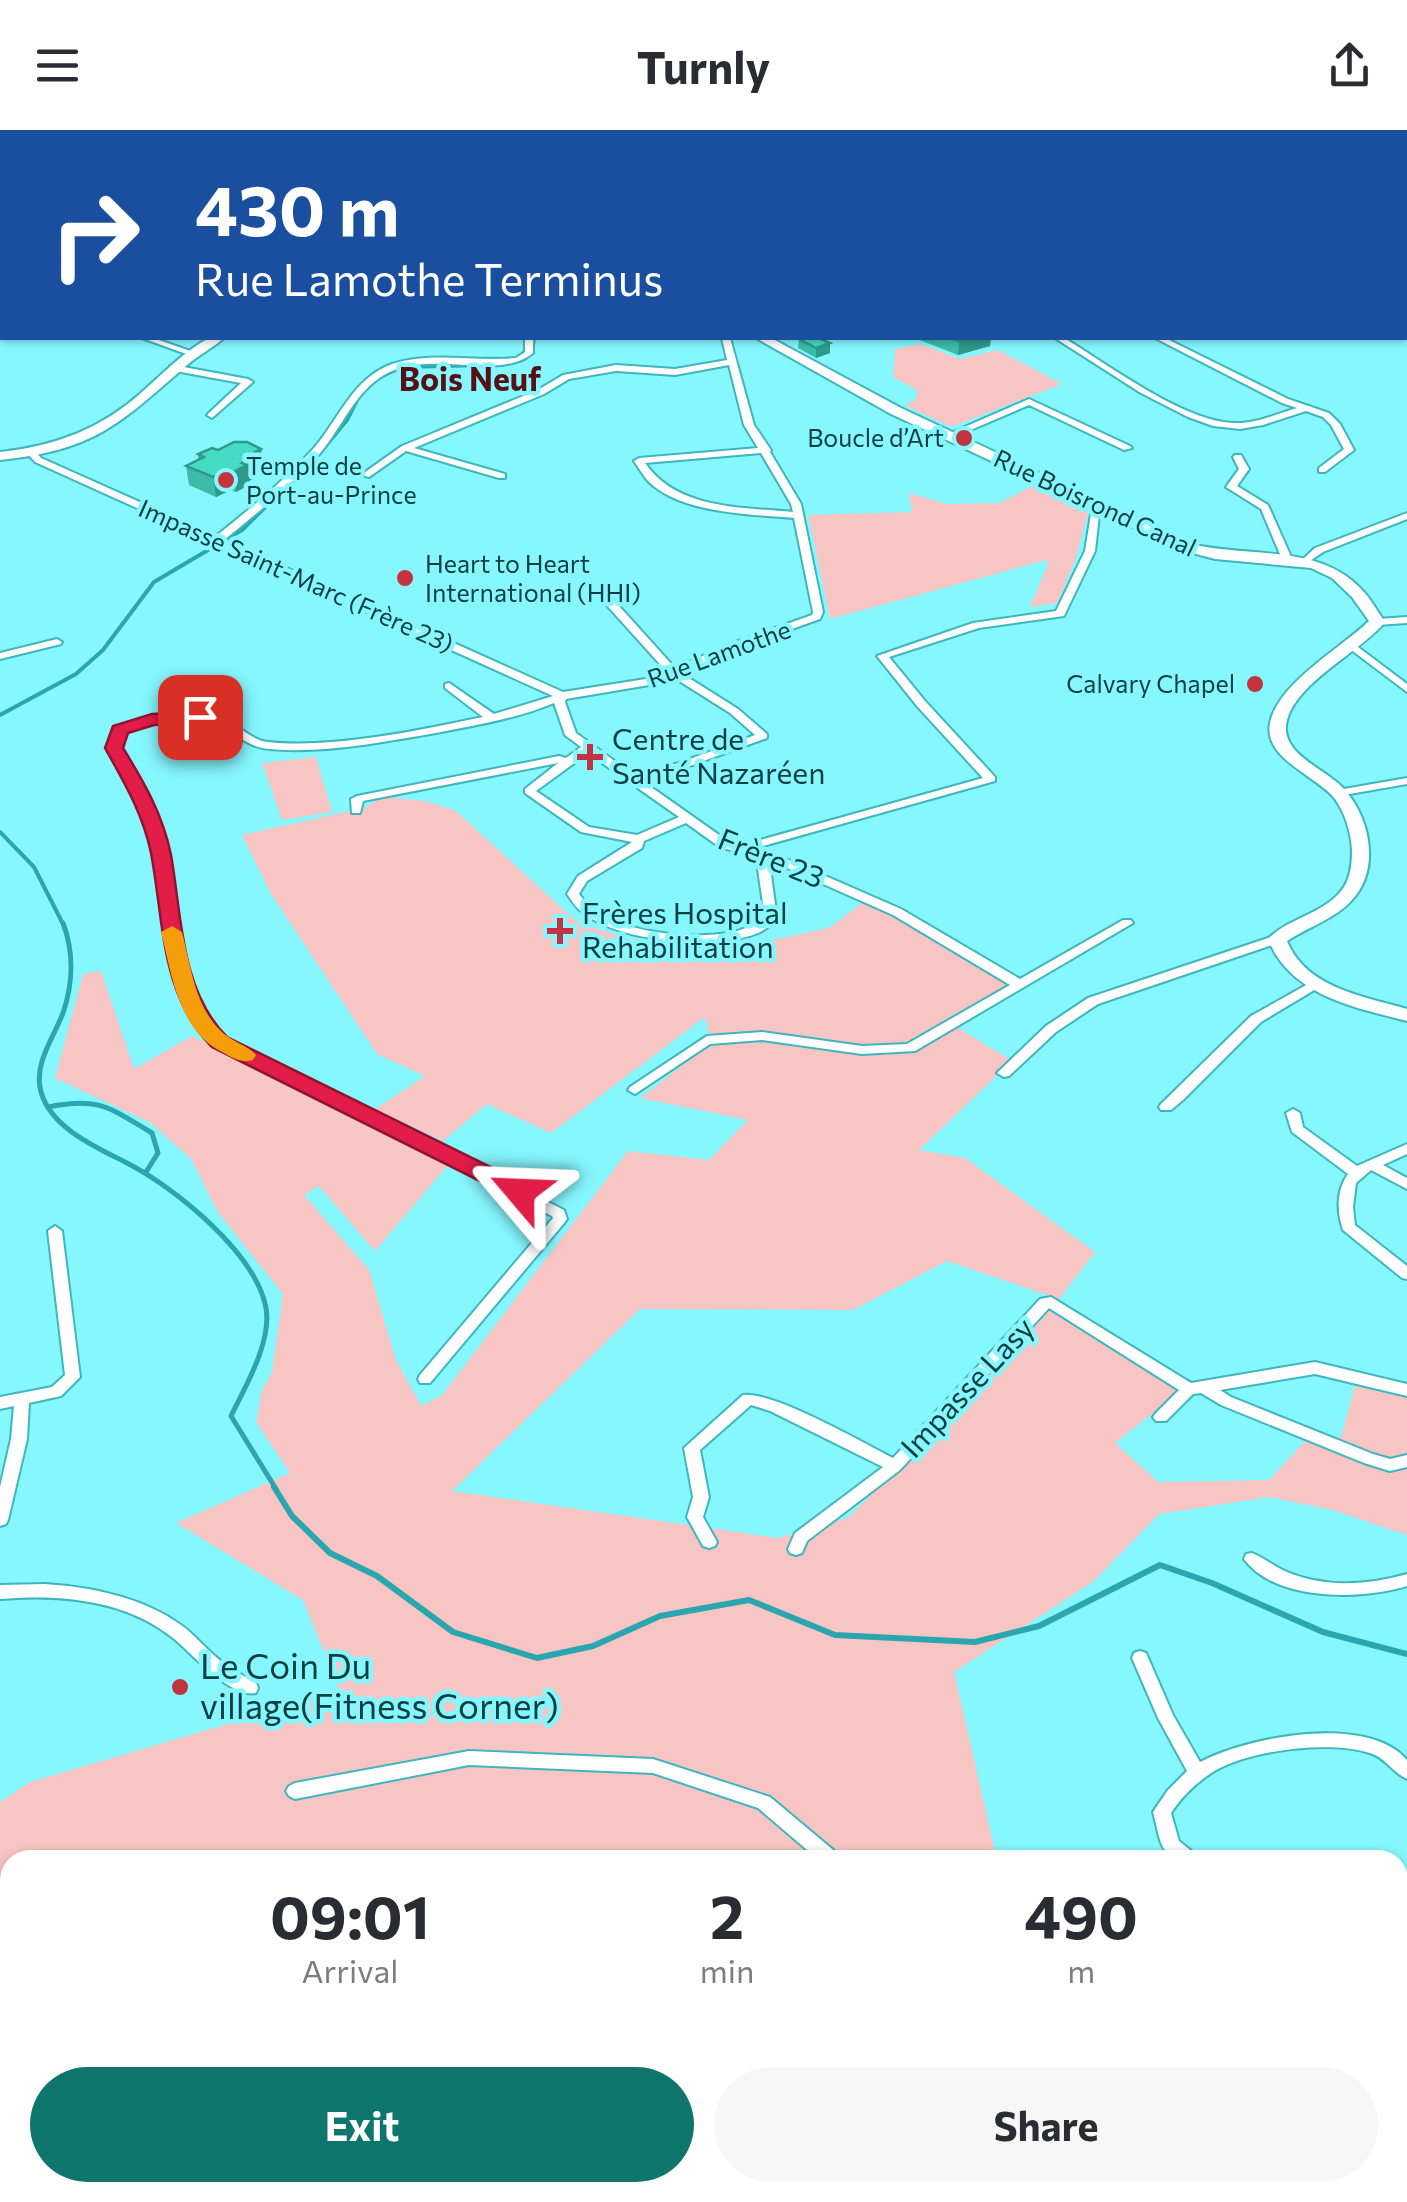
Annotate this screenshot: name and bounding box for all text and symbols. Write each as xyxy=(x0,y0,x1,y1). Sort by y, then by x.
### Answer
icon: menu xyxy=(30,38,85,93)
text: Turnly xyxy=(637,38,770,93)
icon: share xyxy=(1322,38,1377,93)
text: 430 m xyxy=(195,165,400,250)
icon: right xyxy=(30,170,160,300)
text: Rue Lamothe Terminus xyxy=(195,250,663,305)
district label: Bois Neuf xyxy=(399,358,542,398)
place label: Boucle d’Art xyxy=(807,422,944,452)
marker: Boucle d’Art xyxy=(953,427,975,449)
street label: Rue Boisrond Canal xyxy=(990,442,1201,562)
place label: Temple de Port-au-Prince xyxy=(246,450,417,509)
marker: Temple de Port-au-Prince xyxy=(215,469,237,491)
street label: Impasse Saint-Marc (Frère 23) xyxy=(135,492,458,658)
place label: Heart to Heart International (HHI) xyxy=(425,548,641,607)
marker: Heart to Heart International (HHI) xyxy=(394,567,416,589)
street label: Rue Lamothe xyxy=(643,613,794,693)
place label: Calvary Chapel xyxy=(1066,668,1235,698)
marker: Calvary Chapel xyxy=(1244,673,1266,695)
pin xyxy=(158,675,243,760)
icon: arrive xyxy=(173,690,228,745)
place label: Centre de Santé Nazaréen xyxy=(612,719,825,790)
marker: Centre de Santé Nazaréen xyxy=(577,744,603,770)
street label: Frère 23 xyxy=(714,819,830,895)
place label: Frères Hospital Rehabilitation xyxy=(582,893,788,964)
marker: Frères Hospital Rehabilitation xyxy=(547,918,573,944)
position arrow xyxy=(468,1140,572,1244)
street label: Impasse Lasy xyxy=(892,1308,1041,1464)
place label: Le Coin Du village(Fitness Corner) xyxy=(200,1643,559,1726)
marker: Le Coin Du village(Fitness Corner) xyxy=(169,1676,191,1698)
text: 09:01 xyxy=(270,1878,430,1951)
text: 2 xyxy=(710,1878,744,1951)
text: 490 xyxy=(1024,1878,1138,1951)
text: Arrival xyxy=(301,1950,398,1990)
text: min xyxy=(700,1950,754,1990)
text: m xyxy=(1067,1950,1095,1990)
button: Exit xyxy=(30,2067,694,2182)
button: Share xyxy=(714,2067,1378,2182)

